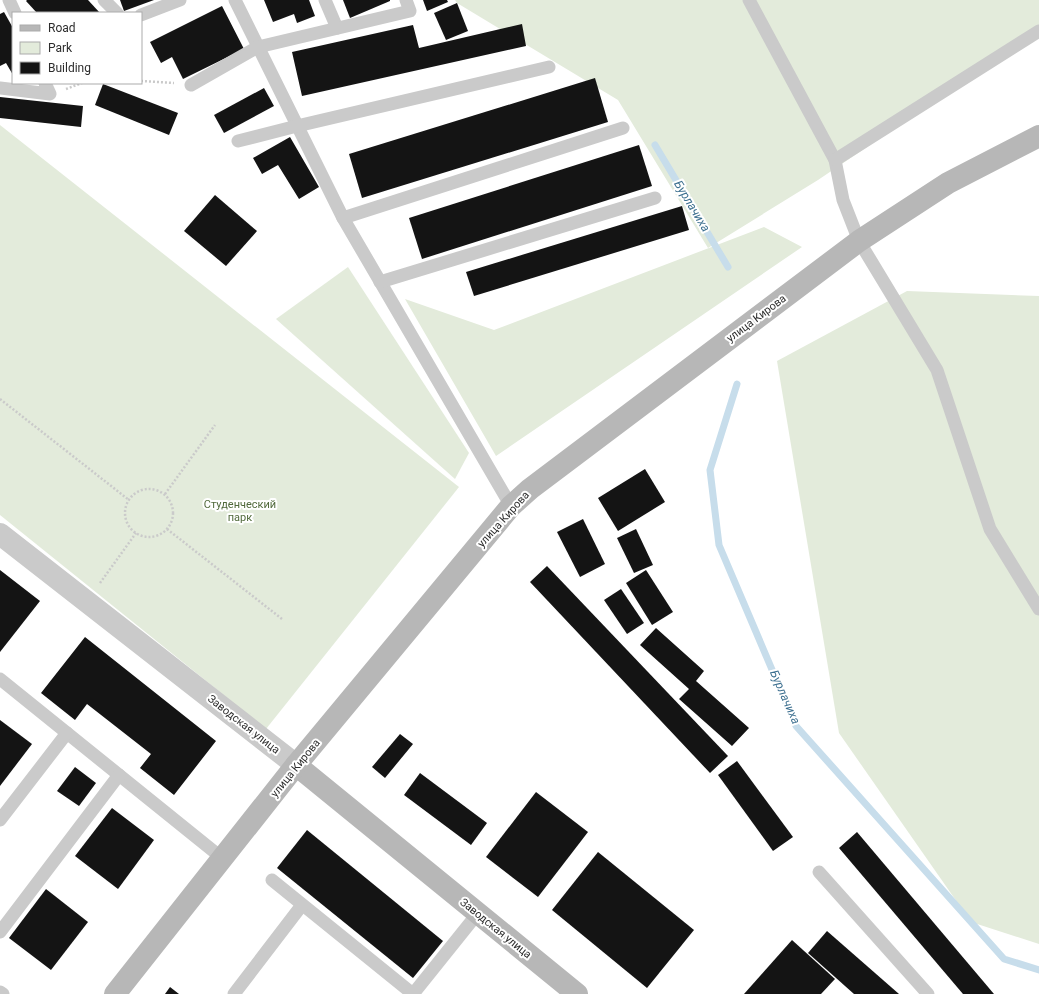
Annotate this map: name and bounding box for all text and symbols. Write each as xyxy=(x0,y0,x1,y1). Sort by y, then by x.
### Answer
legend xyxy=(12,12,142,84)
text: Road xyxy=(48,21,76,35)
text: Park xyxy=(48,41,73,55)
text: Building xyxy=(48,61,91,75)
water label: Бурлачиха xyxy=(671,178,713,234)
street label: улица Кирова xyxy=(724,292,789,345)
street label: улица Кирова xyxy=(475,489,532,550)
park label: Студенческий парк xyxy=(204,498,276,524)
water label: Бурлачиха xyxy=(767,668,803,726)
street label: Заводская улица xyxy=(205,692,282,757)
street label: улица Кирова xyxy=(268,737,323,800)
street label: Заводская улица xyxy=(457,896,534,961)

